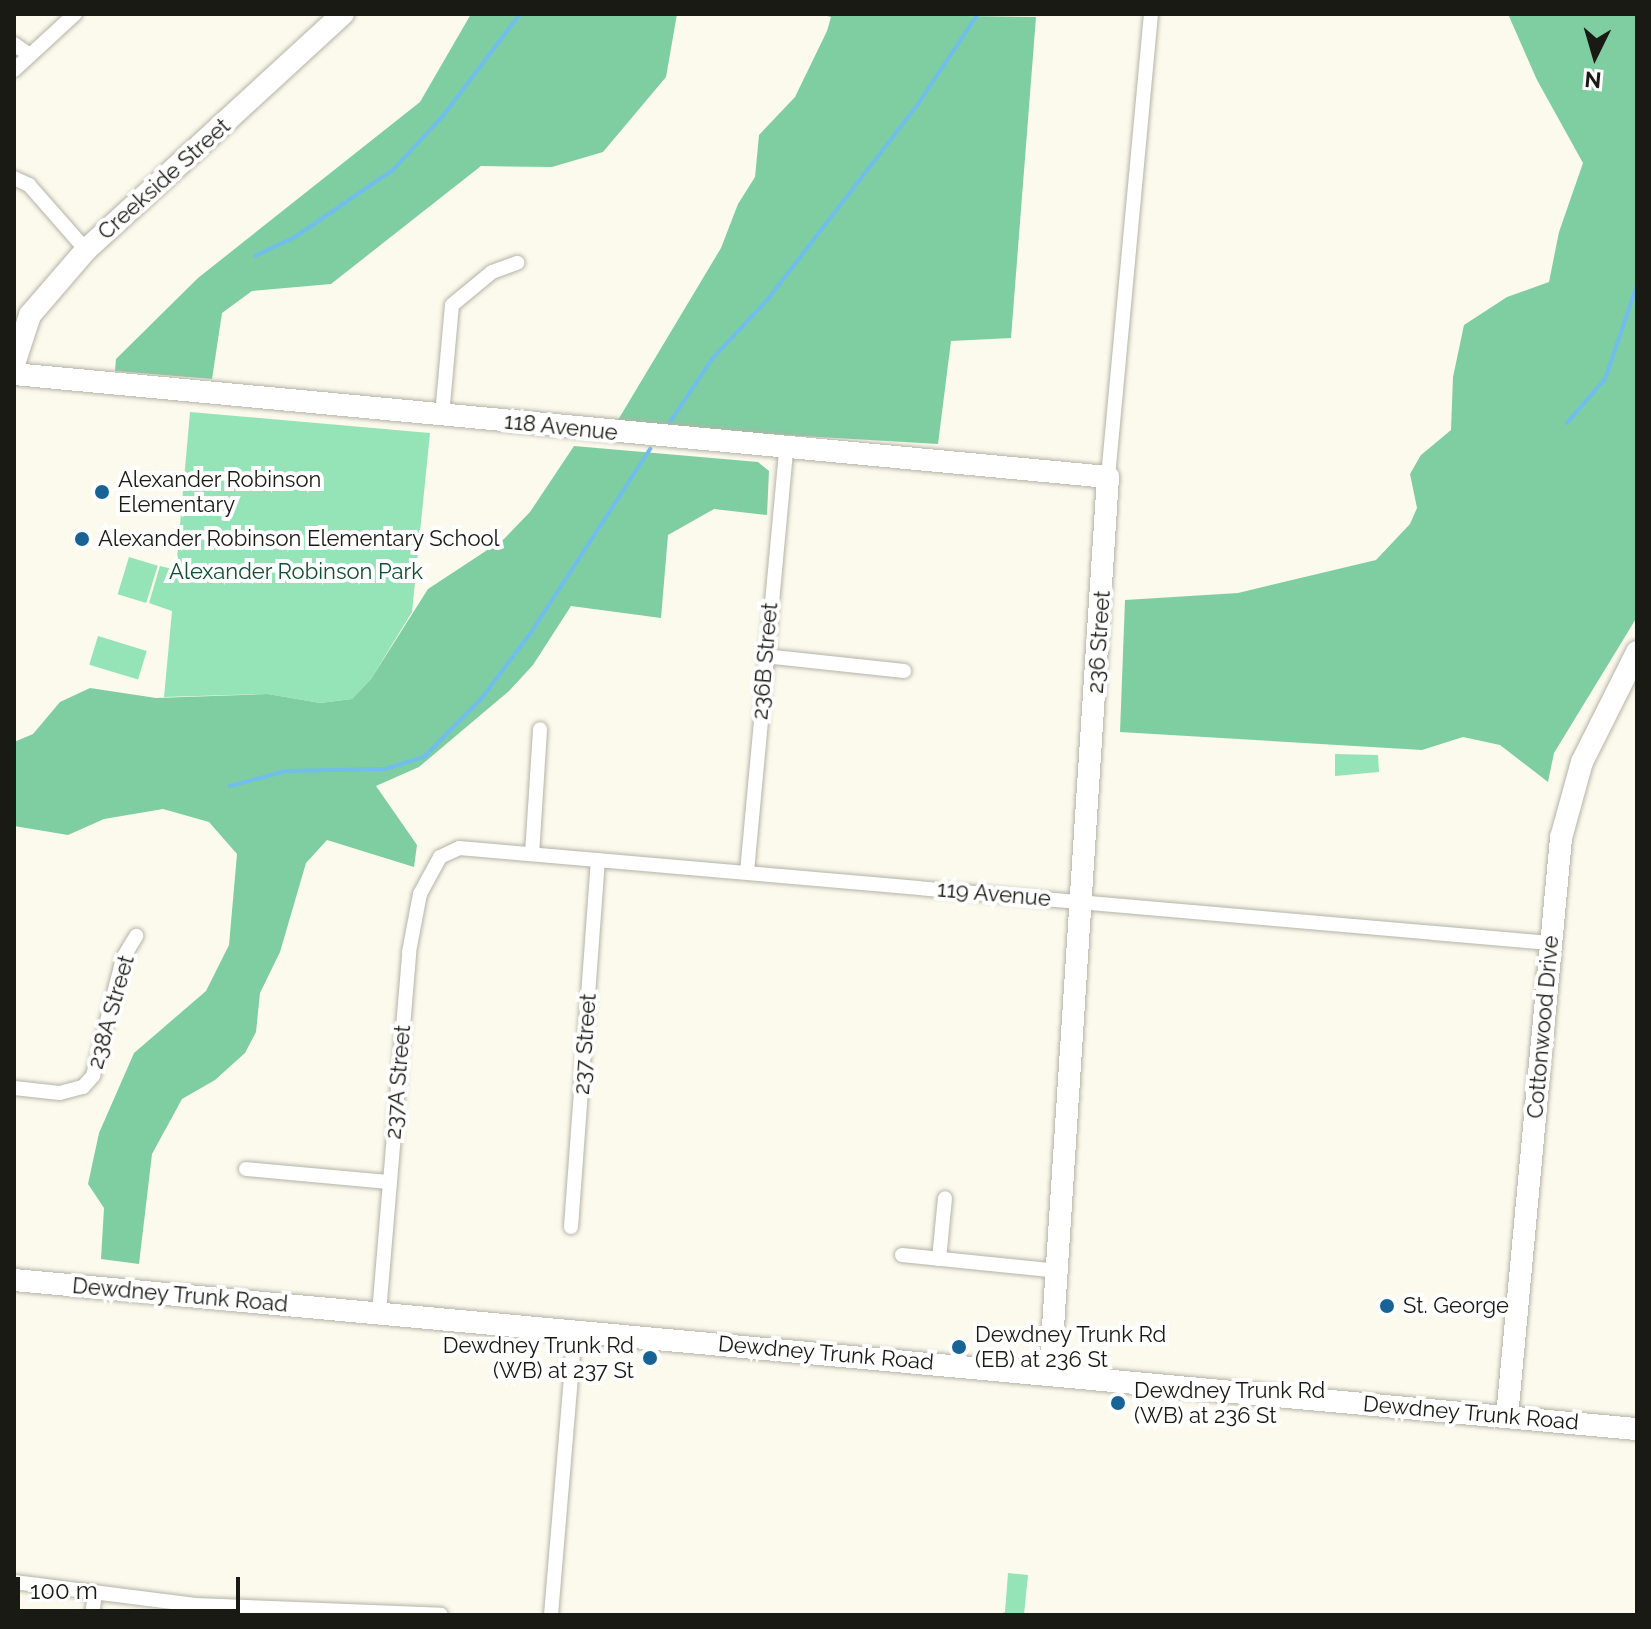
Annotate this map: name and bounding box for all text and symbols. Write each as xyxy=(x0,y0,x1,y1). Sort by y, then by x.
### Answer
north arrow xyxy=(1555,16,1635,96)
text: N xyxy=(1583,66,1602,94)
street label: Creekside Street xyxy=(93,113,235,245)
street label: 118 Avenue xyxy=(503,408,619,446)
place label: Alexander Robinson Elementary xyxy=(118,466,322,518)
marker: Alexander Robinson Elementary xyxy=(93,483,111,501)
place label: Alexander Robinson Elementary School xyxy=(98,526,501,552)
marker: Alexander Robinson Elementary School xyxy=(73,530,91,548)
park label: Alexander Robinson Park xyxy=(169,559,423,585)
street label: 236 Street xyxy=(1082,590,1116,694)
street label: 236B Street xyxy=(747,601,783,721)
street label: 119 Avenue xyxy=(936,876,1052,912)
street label: Cottonwood Drive xyxy=(1522,934,1564,1120)
street label: 238A Street xyxy=(82,952,140,1072)
street label: 237 Street xyxy=(568,992,602,1096)
street label: 237A Street xyxy=(380,1023,416,1141)
street label: Dewdney Trunk Road xyxy=(70,1272,290,1318)
place label: St. George xyxy=(1403,1293,1509,1319)
marker: St. George xyxy=(1378,1297,1396,1315)
place label: Dewdney Trunk Rd (EB) at 236 St xyxy=(975,1321,1168,1372)
street label: Dewdney Trunk Road xyxy=(716,1330,936,1376)
place label: Dewdney Trunk Rd (WB) at 237 St xyxy=(441,1332,634,1384)
marker: Dewdney Trunk Rd (EB) at 236 St xyxy=(950,1338,968,1356)
marker: Dewdney Trunk Rd (WB) at 237 St xyxy=(641,1349,659,1367)
place label: Dewdney Trunk Rd (WB) at 236 St xyxy=(1134,1377,1327,1428)
street label: Dewdney Trunk Road xyxy=(1361,1390,1581,1436)
marker: Dewdney Trunk Rd (WB) at 236 St xyxy=(1109,1394,1127,1412)
scale bar xyxy=(20,1561,244,1611)
text: 100 m xyxy=(30,1576,98,1605)

